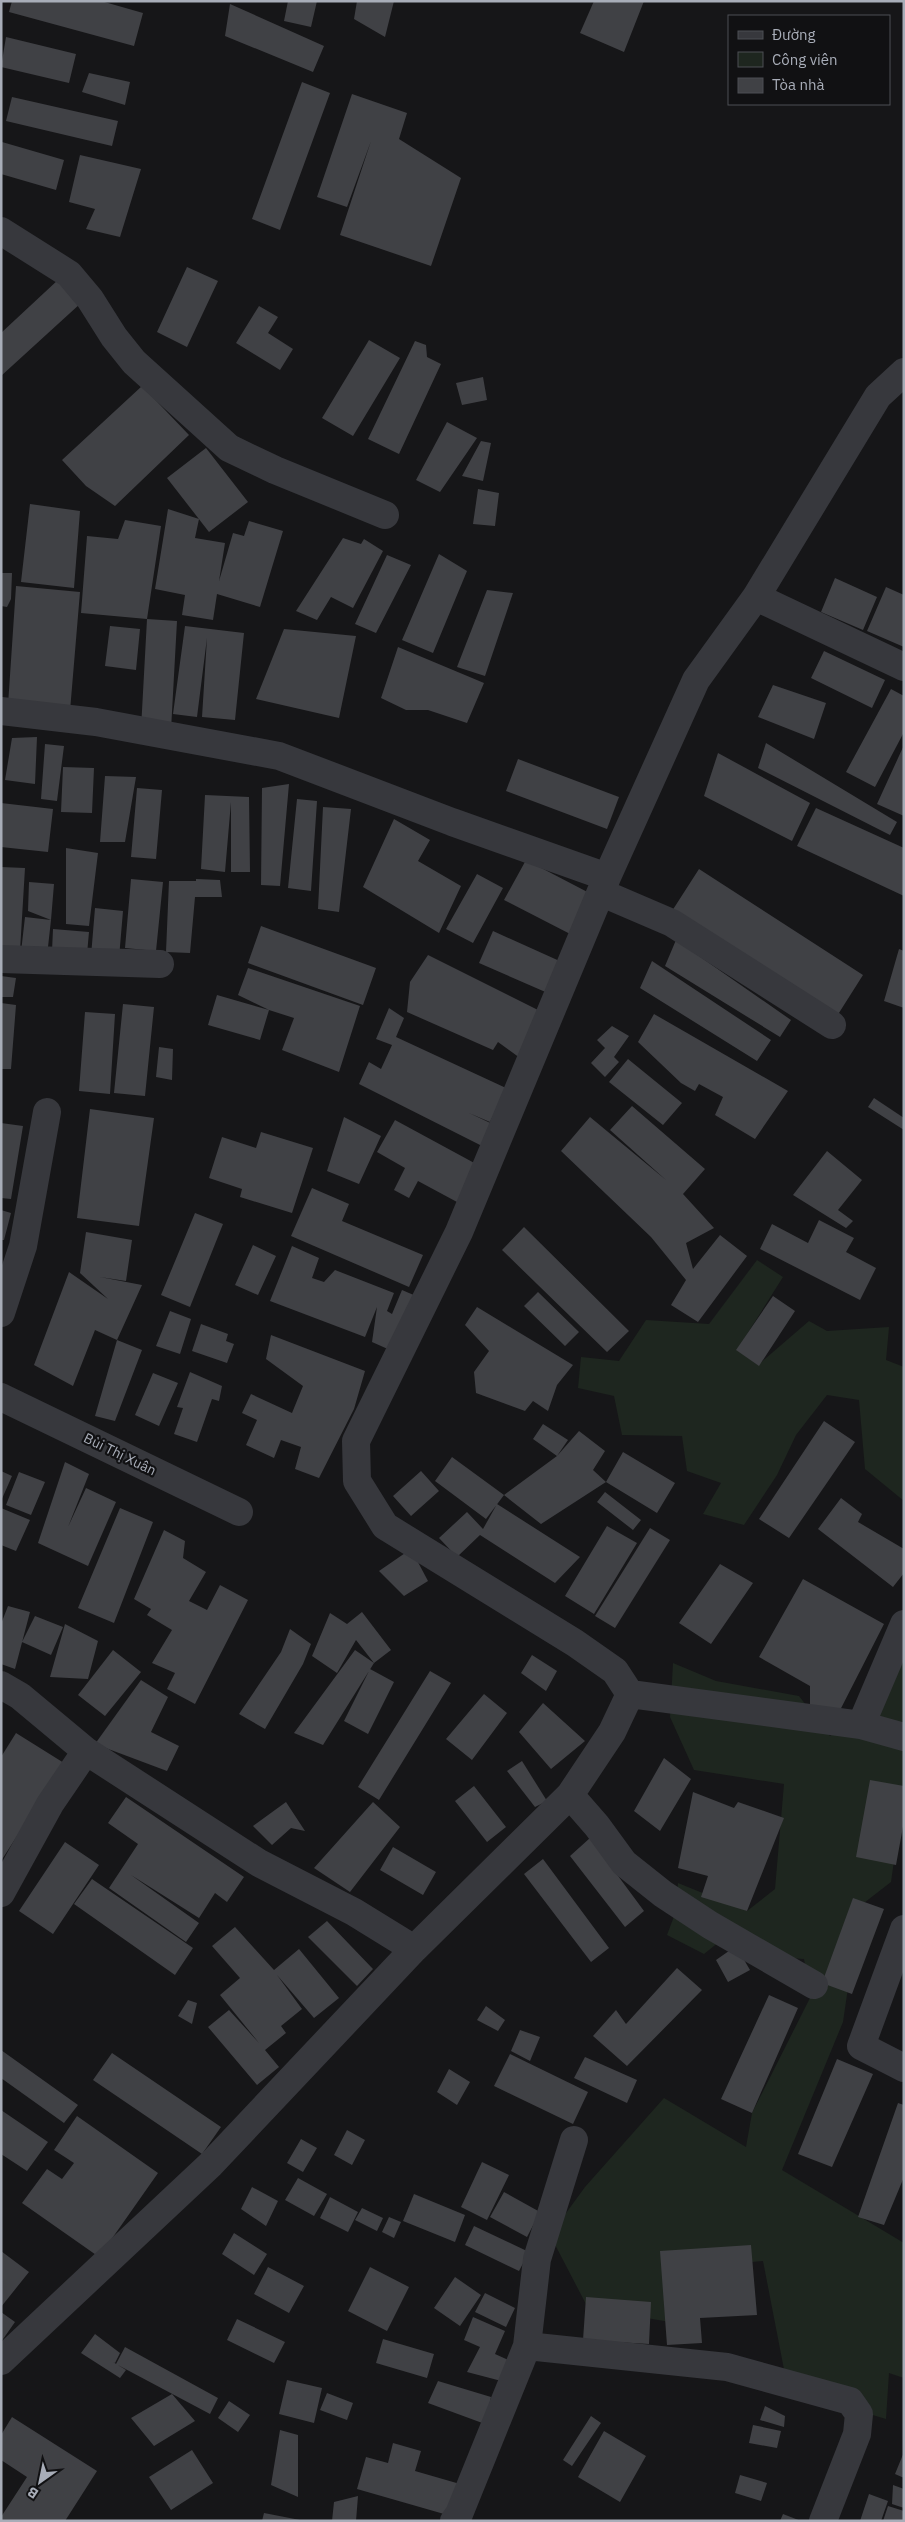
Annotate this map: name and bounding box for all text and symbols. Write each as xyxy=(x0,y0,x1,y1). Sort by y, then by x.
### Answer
legend xyxy=(728,15,890,105)
text: Đường xyxy=(772,25,816,44)
text: Công viên xyxy=(772,50,838,69)
text: Tòa nhà xyxy=(772,75,825,94)
street label: Bùi Thị Xuân xyxy=(81,1429,159,1479)
north arrow xyxy=(15,2457,65,2507)
text: B xyxy=(24,2483,42,2503)

